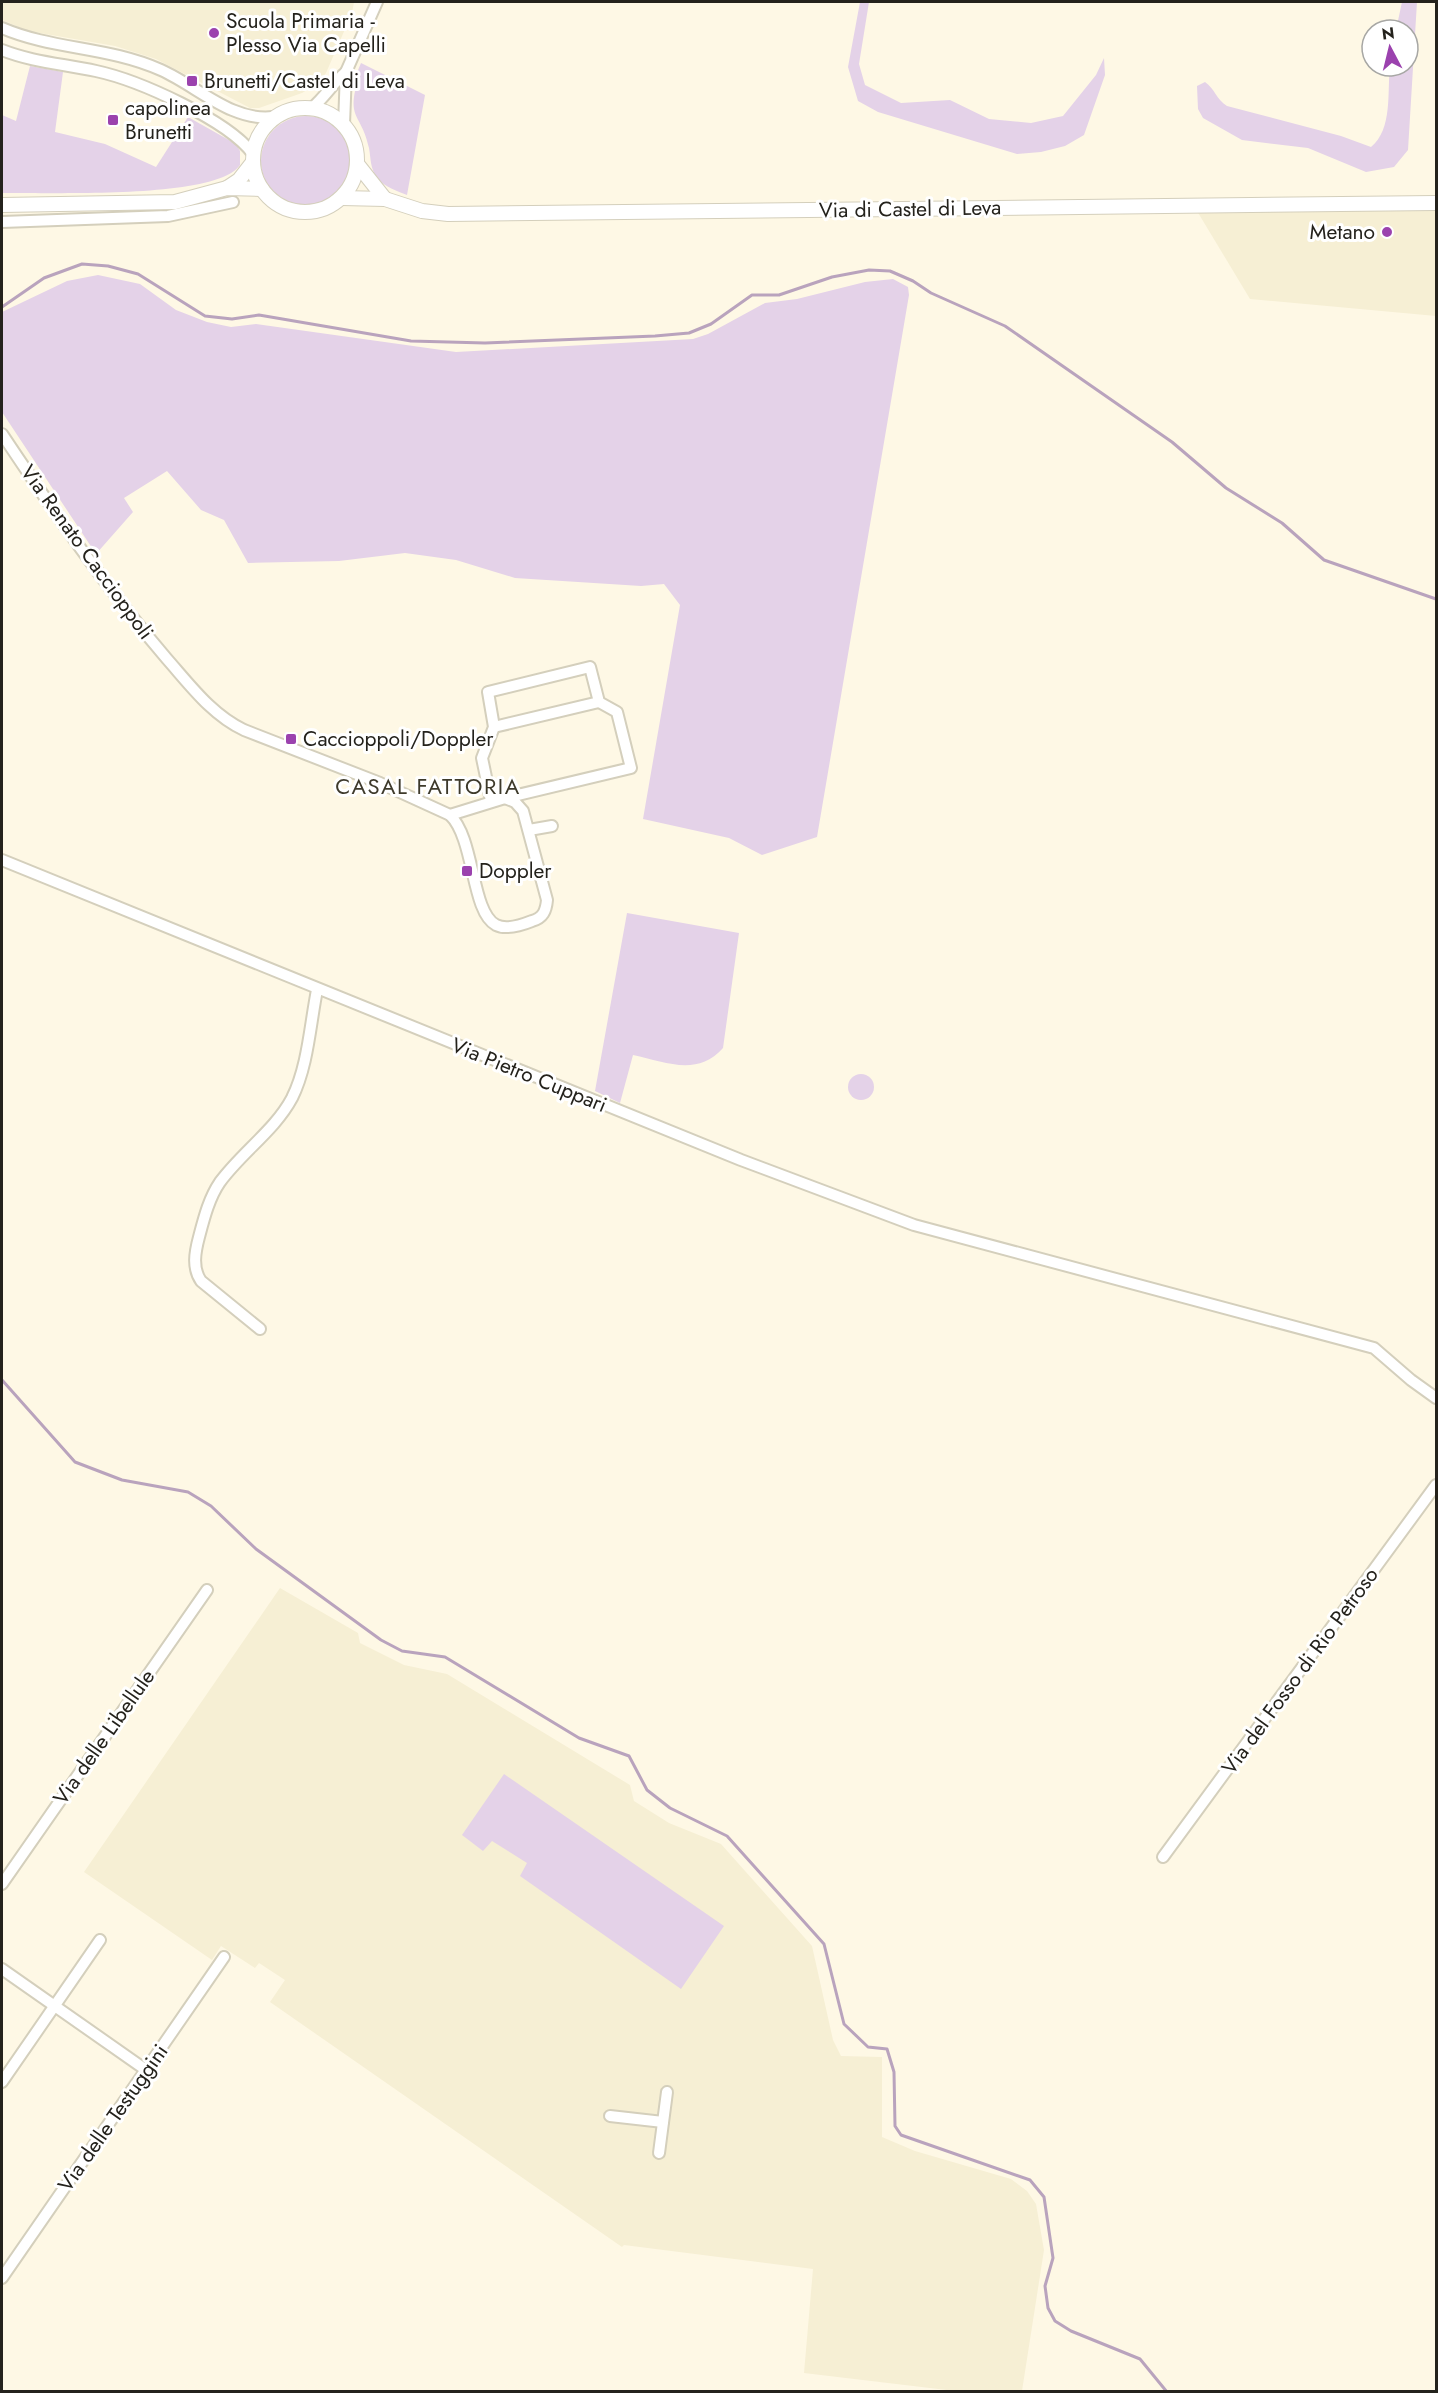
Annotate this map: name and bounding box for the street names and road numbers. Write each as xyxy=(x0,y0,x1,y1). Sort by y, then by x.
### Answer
street label: Via di Castel di Leva xyxy=(819,192,1001,226)
street label: Via Renato Caccioppoli xyxy=(13,458,161,646)
street label: Via Pietro Cuppari xyxy=(447,1030,611,1120)
street label: Via del Fosso di Rio Petroso xyxy=(1215,1561,1385,1781)
street label: Via delle Libellule xyxy=(46,1663,162,1811)
street label: Via delle Testuggini xyxy=(51,2038,175,2198)

